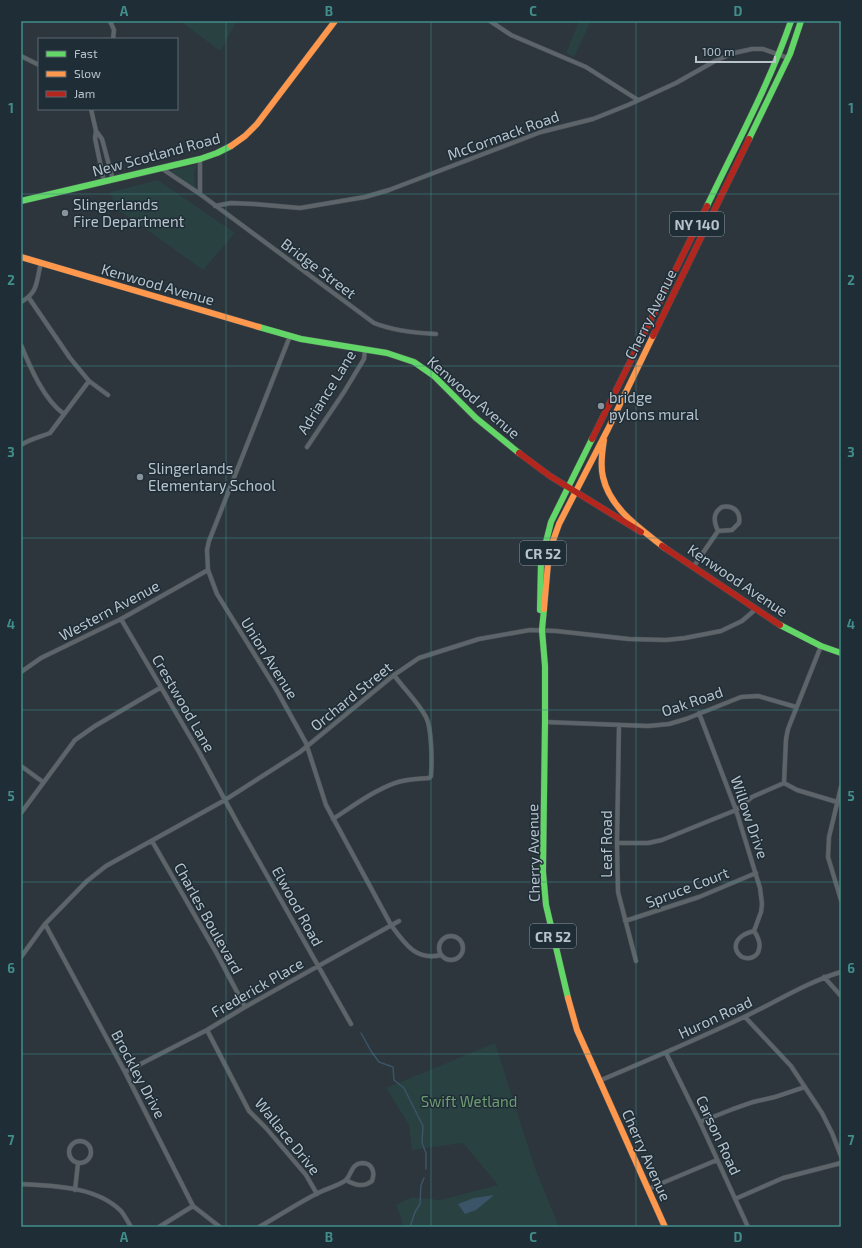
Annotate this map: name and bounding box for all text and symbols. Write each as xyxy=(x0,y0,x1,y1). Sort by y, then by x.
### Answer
text: A xyxy=(120,3,129,19)
text: B xyxy=(325,3,333,19)
text: C xyxy=(529,3,537,19)
text: D xyxy=(734,3,743,19)
legend xyxy=(38,38,178,110)
scale bar xyxy=(696,38,775,64)
text: 100 m xyxy=(702,44,734,58)
text: Fast xyxy=(74,46,98,60)
text: Slow xyxy=(74,66,101,80)
text: Jam xyxy=(74,86,95,100)
text: 1 xyxy=(8,100,14,116)
text: 1 xyxy=(848,100,854,116)
street label: McCormack Road xyxy=(445,106,561,164)
street label: New Scotland Road xyxy=(90,128,222,180)
place label: Slingerlands Fire Department xyxy=(73,195,185,230)
marker: Slingerlands Fire Department xyxy=(60,208,70,218)
road number: NY 140 xyxy=(670,212,724,236)
street label: Bridge Street xyxy=(278,234,360,302)
street label: Kenwood Avenue xyxy=(99,259,217,309)
street label: Cherry Avenue xyxy=(620,266,680,362)
text: 2 xyxy=(7,272,15,288)
text: 2 xyxy=(847,272,855,288)
street label: Adriance Lane xyxy=(293,347,359,437)
street label: Kenwood Avenue xyxy=(424,352,524,442)
place label: bridge pylons mural xyxy=(609,388,699,423)
marker: bridge pylons mural xyxy=(596,401,606,411)
text: 3 xyxy=(7,444,15,460)
text: 3 xyxy=(847,444,855,460)
place label: Slingerlands Elementary School xyxy=(148,459,276,494)
marker: Slingerlands Elementary School xyxy=(135,472,145,482)
street label: Kenwood Avenue xyxy=(685,540,791,620)
road number: CR 52 xyxy=(520,541,566,565)
street label: Western Avenue xyxy=(56,576,162,644)
street label: Union Avenue xyxy=(238,614,302,702)
text: 4 xyxy=(7,616,15,632)
text: 4 xyxy=(847,616,855,632)
street label: Crestwood Lane xyxy=(149,651,219,755)
street label: Orchard Street xyxy=(307,657,396,734)
street label: Oak Road xyxy=(659,682,725,720)
street label: Willow Drive xyxy=(727,773,773,861)
text: 5 xyxy=(7,788,15,804)
text: 5 xyxy=(847,788,855,804)
street label: Cherry Avenue xyxy=(523,804,543,902)
street label: Leaf Road xyxy=(597,810,615,878)
street label: Charles Boulevard xyxy=(171,859,247,977)
street label: Elwood Road xyxy=(269,863,327,949)
street label: Spruce Court xyxy=(643,863,731,911)
road number: CR 52 xyxy=(530,924,576,948)
street label: Frederick Place xyxy=(208,953,306,1021)
text: 6 xyxy=(7,960,15,976)
text: 6 xyxy=(847,960,855,976)
street label: Huron Road xyxy=(675,992,755,1042)
street label: Brockley Drive xyxy=(108,1027,170,1121)
park label: Swift Wetland xyxy=(421,1092,517,1110)
street label: Carson Road xyxy=(693,1092,745,1178)
street label: Wallace Drive xyxy=(252,1094,324,1178)
street label: Cherry Avenue xyxy=(619,1106,675,1204)
text: 7 xyxy=(8,1132,15,1148)
text: 7 xyxy=(848,1132,855,1148)
text: A xyxy=(120,1229,129,1245)
text: B xyxy=(325,1229,333,1245)
text: C xyxy=(529,1229,537,1245)
text: D xyxy=(734,1229,743,1245)

